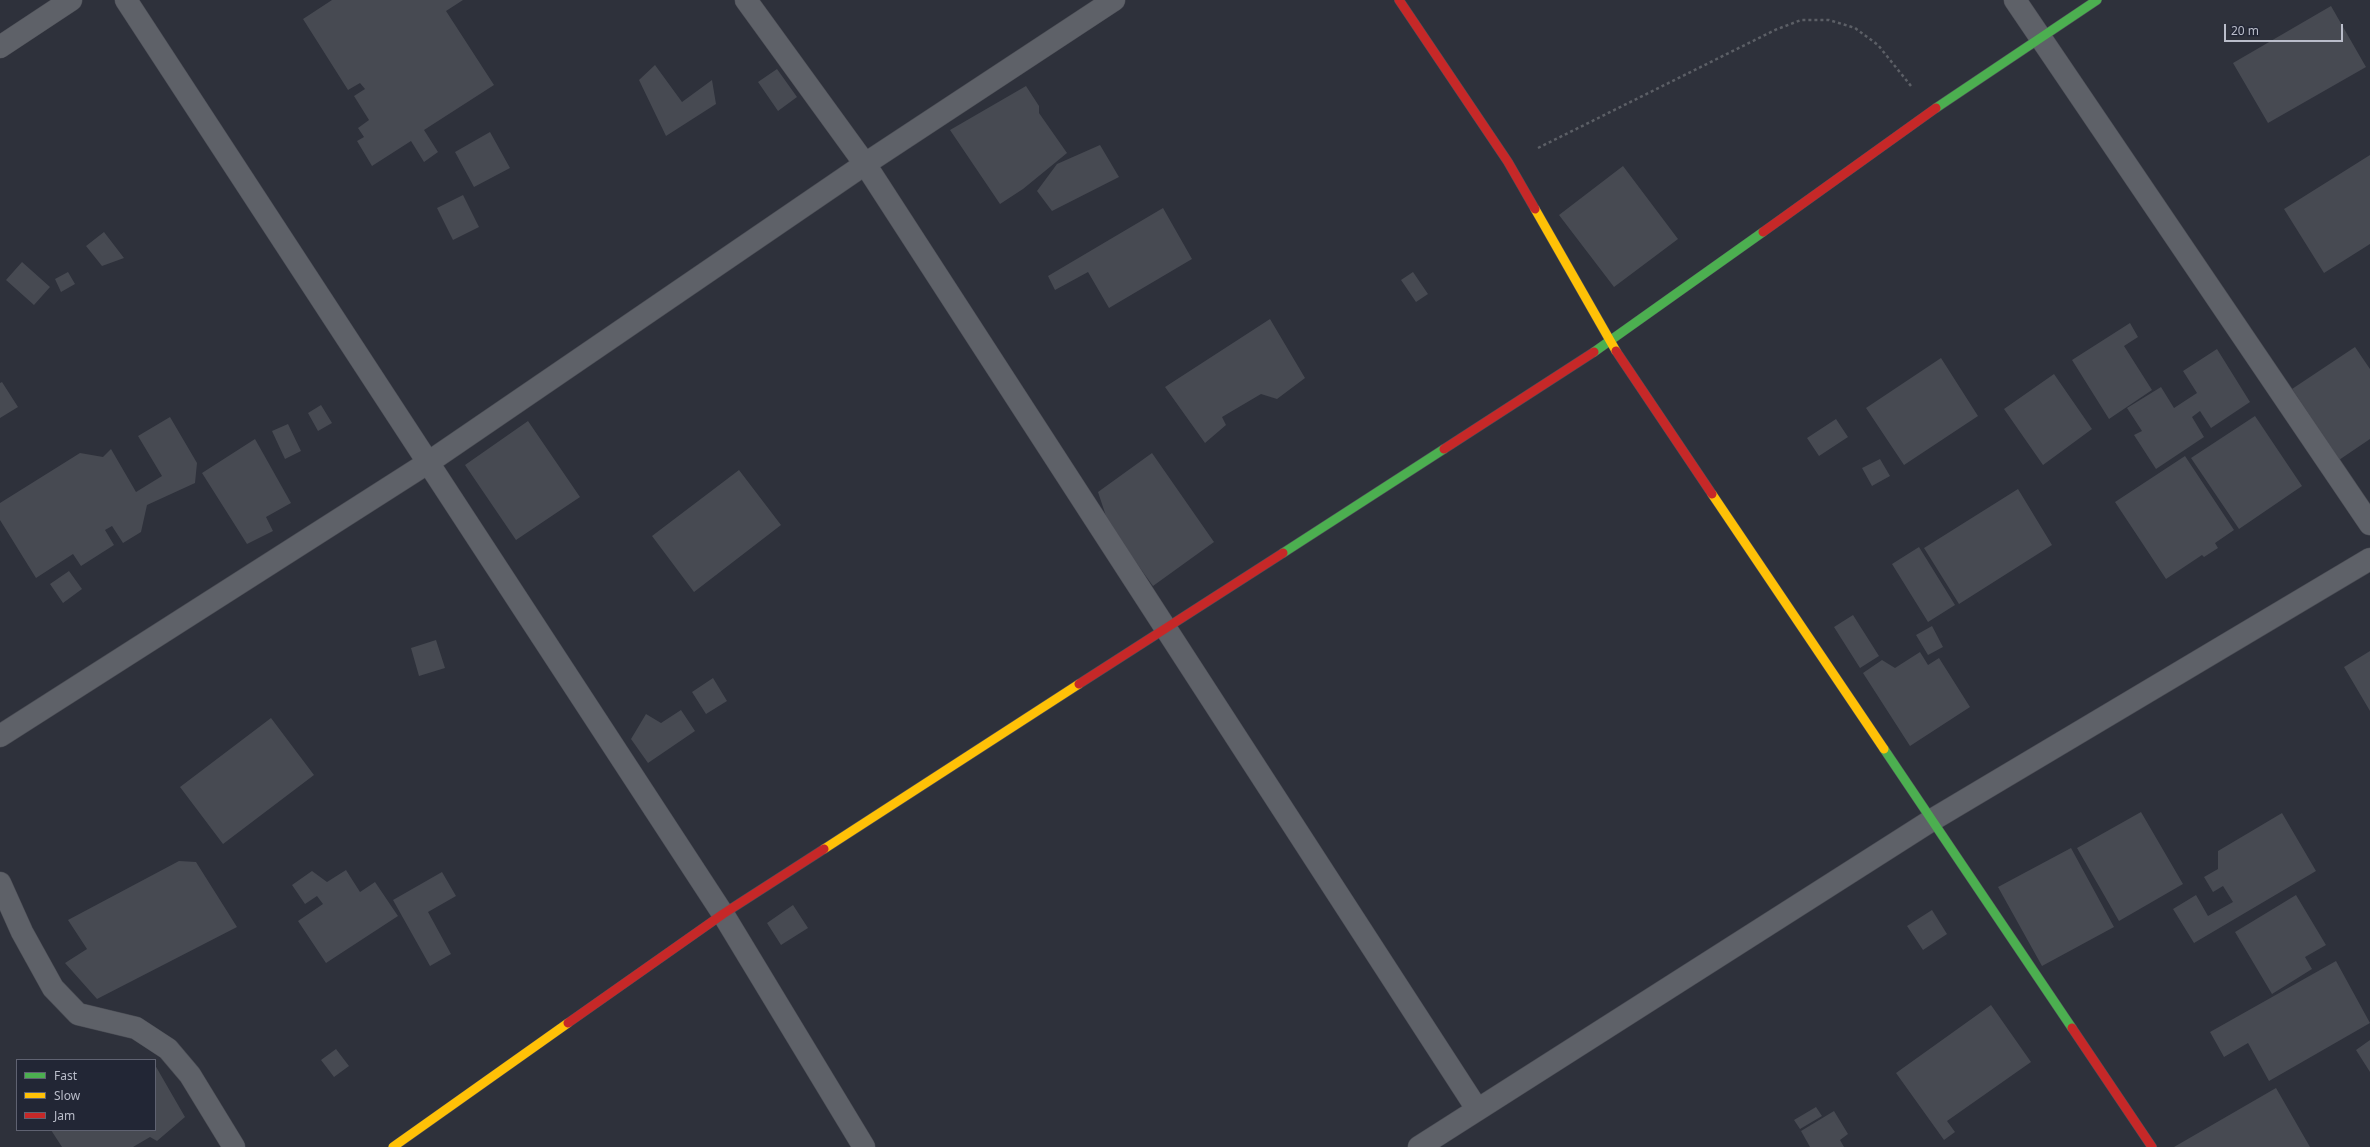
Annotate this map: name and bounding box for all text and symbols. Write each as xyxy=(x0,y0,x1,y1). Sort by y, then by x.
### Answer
scale bar xyxy=(2226,16,2345,42)
text: 20 m xyxy=(2231,22,2259,39)
legend xyxy=(16,1059,156,1131)
text: Fast xyxy=(54,1067,77,1084)
text: Slow xyxy=(54,1087,80,1104)
text: Jam xyxy=(54,1107,75,1124)

